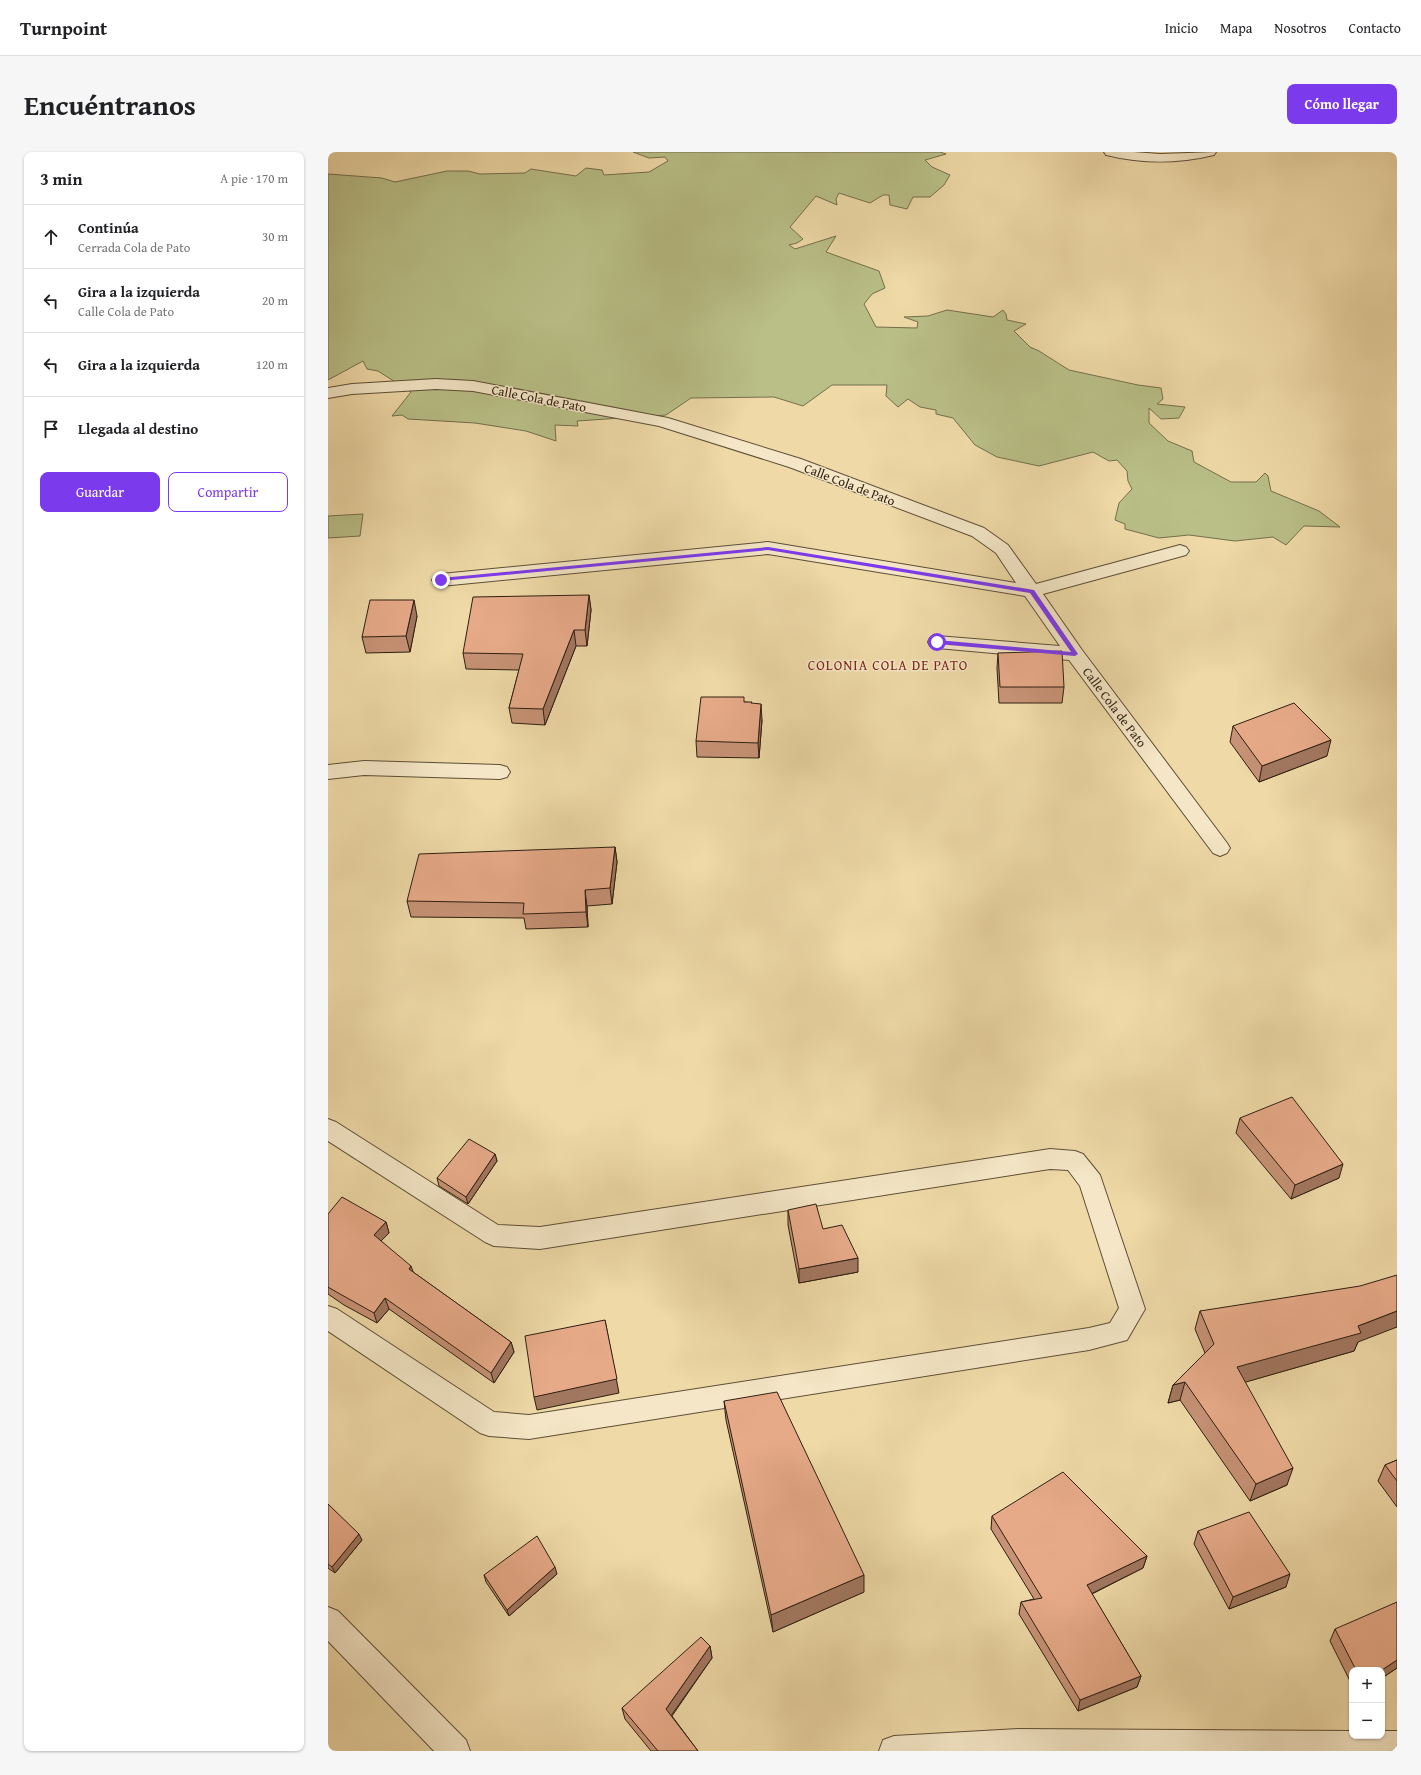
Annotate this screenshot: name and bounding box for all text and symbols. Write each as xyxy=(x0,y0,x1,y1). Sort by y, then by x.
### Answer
text: Turnpoint xyxy=(20,14,107,42)
text: Inicio xyxy=(1165,18,1198,38)
text: Mapa xyxy=(1220,18,1252,38)
text: Nosotros xyxy=(1274,18,1327,38)
text: Contacto xyxy=(1349,18,1401,38)
text: Encuéntranos xyxy=(24,84,196,125)
button: Cómo llegar xyxy=(1287,84,1397,124)
text: 3 min xyxy=(40,166,82,191)
text: A pie · 170 m xyxy=(220,169,288,188)
text: Continúa xyxy=(78,217,139,238)
icon: ahead xyxy=(40,226,62,248)
text: 30 m xyxy=(262,227,288,246)
text: Cerrada Cola de Pato xyxy=(78,238,190,257)
text: Gira a la izquierda xyxy=(78,281,200,302)
icon: left xyxy=(40,290,62,312)
text: 20 m xyxy=(262,291,288,310)
text: Calle Cola de Pato xyxy=(78,302,174,321)
icon: left xyxy=(40,354,62,376)
text: Gira a la izquierda xyxy=(78,354,200,375)
text: 120 m xyxy=(256,355,288,374)
street label: Calle Cola de Pato xyxy=(490,380,588,417)
icon: arrive xyxy=(40,418,62,440)
text: Llegada al destino xyxy=(78,418,198,439)
street label: Calle Cola de Pato xyxy=(802,458,898,511)
button: Guardar xyxy=(40,472,160,512)
button: Compartir xyxy=(168,472,288,512)
route end xyxy=(432,571,450,589)
route start xyxy=(928,633,946,651)
district label: COLONIA COLA DE PATO xyxy=(808,655,968,675)
street label: Calle Cola de Pato xyxy=(1078,663,1151,752)
map controls xyxy=(1349,1667,1385,1739)
button: + xyxy=(1349,1667,1385,1703)
button: − xyxy=(1349,1703,1385,1739)

